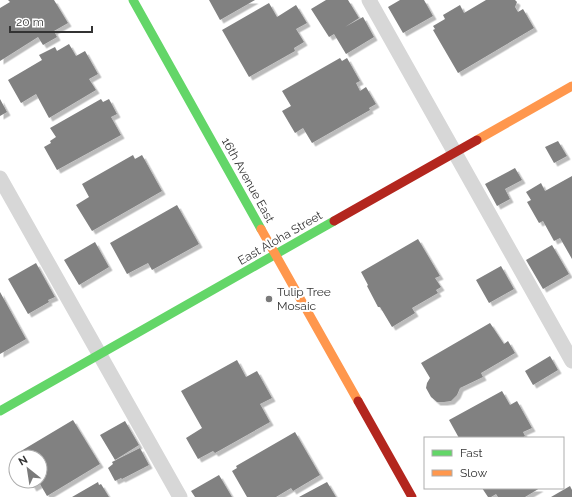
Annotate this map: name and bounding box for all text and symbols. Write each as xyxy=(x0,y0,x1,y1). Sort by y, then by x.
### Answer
scale bar xyxy=(10,8,92,34)
text: 20 m xyxy=(16,15,44,29)
street label: 16th Avenue East xyxy=(219,135,277,225)
street label: East Aloha Street xyxy=(235,208,325,268)
place label: Tulip Tree Mosaic xyxy=(277,285,331,313)
marker: Tulip Tree Mosaic xyxy=(264,294,274,304)
legend xyxy=(424,437,564,489)
text: Fast xyxy=(460,446,483,460)
north arrow xyxy=(8,449,48,489)
text: N xyxy=(16,453,30,469)
text: Slow xyxy=(460,466,487,480)

